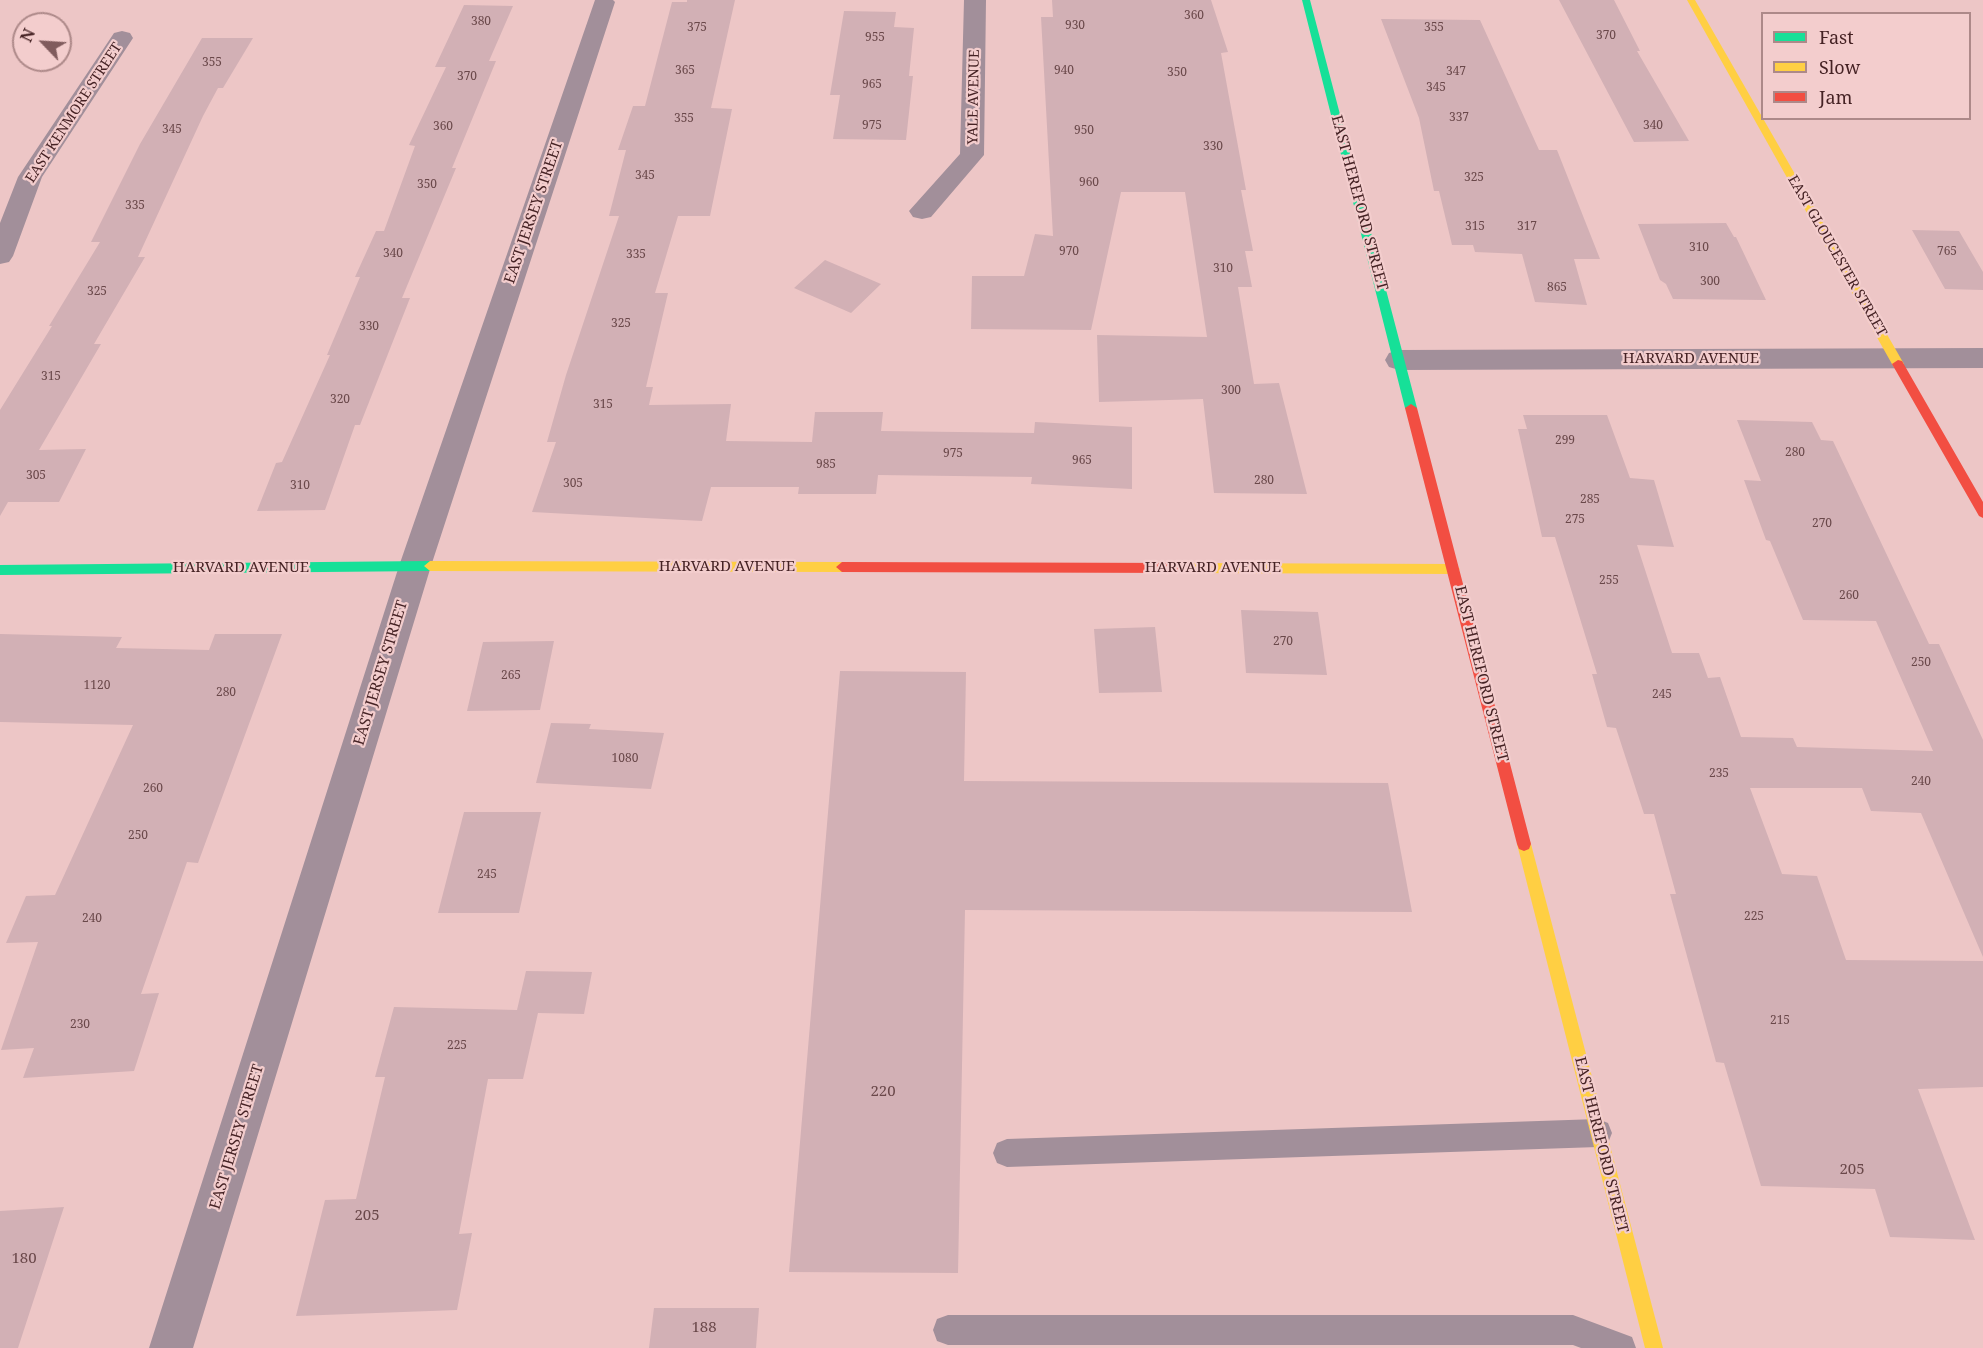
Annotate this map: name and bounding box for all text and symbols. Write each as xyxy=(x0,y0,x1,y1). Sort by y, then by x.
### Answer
house number: 360 xyxy=(1184,9,1204,23)
north arrow xyxy=(12,12,72,72)
legend xyxy=(1761,12,1971,120)
house number: 380 xyxy=(471,15,491,29)
house number: 930 xyxy=(1065,19,1085,33)
house number: 375 xyxy=(687,21,707,35)
house number: 355 xyxy=(1424,21,1444,35)
text: N xyxy=(15,25,40,46)
text: Fast xyxy=(1819,25,1854,49)
house number: 370 xyxy=(1596,29,1616,43)
house number: 955 xyxy=(865,31,885,45)
street label: EAST KENMORE STREET xyxy=(22,40,126,186)
street label: YALE AVENUE xyxy=(965,49,983,145)
text: Slow xyxy=(1819,55,1860,79)
house number: 355 xyxy=(202,56,222,70)
house number: 365 xyxy=(675,64,695,78)
house number: 940 xyxy=(1054,64,1074,78)
house number: 347 xyxy=(1446,65,1466,79)
house number: 350 xyxy=(1167,66,1187,80)
house number: 370 xyxy=(457,70,477,84)
house number: 965 xyxy=(862,78,882,92)
house number: 345 xyxy=(1426,81,1446,95)
text: Jam xyxy=(1819,85,1853,109)
house number: 337 xyxy=(1449,111,1469,125)
house number: 355 xyxy=(674,112,694,126)
street label: EAST HEREFORD STREET xyxy=(1327,113,1391,293)
house number: 975 xyxy=(862,119,882,133)
house number: 340 xyxy=(1643,119,1663,133)
house number: 360 xyxy=(433,120,453,134)
house number: 345 xyxy=(162,123,182,137)
house number: 950 xyxy=(1074,124,1094,138)
street label: EAST JERSEY STREET xyxy=(501,138,567,286)
house number: 330 xyxy=(1203,140,1223,154)
house number: 345 xyxy=(635,169,655,183)
house number: 325 xyxy=(1464,171,1484,185)
street label: EAST GLOUCESTER STREET xyxy=(1784,172,1890,340)
house number: 960 xyxy=(1079,176,1099,190)
house number: 350 xyxy=(417,178,437,192)
house number: 335 xyxy=(125,199,145,213)
house number: 315 xyxy=(1465,220,1485,234)
house number: 317 xyxy=(1517,220,1537,234)
house number: 310 xyxy=(1689,241,1709,255)
house number: 970 xyxy=(1059,245,1079,259)
house number: 765 xyxy=(1937,245,1957,259)
house number: 340 xyxy=(383,247,403,261)
house number: 335 xyxy=(626,248,646,262)
house number: 310 xyxy=(1213,262,1233,276)
house number: 300 xyxy=(1700,275,1720,289)
house number: 865 xyxy=(1547,281,1567,295)
house number: 325 xyxy=(87,285,107,299)
house number: 325 xyxy=(611,317,631,331)
house number: 330 xyxy=(359,320,379,334)
street label: HARVARD AVENUE xyxy=(1623,350,1759,368)
house number: 315 xyxy=(41,370,61,384)
house number: 300 xyxy=(1221,384,1241,398)
house number: 320 xyxy=(330,393,350,407)
house number: 315 xyxy=(593,398,613,412)
house number: 299 xyxy=(1555,434,1575,448)
house number: 280 xyxy=(1785,446,1805,460)
house number: 975 xyxy=(943,447,963,461)
house number: 965 xyxy=(1072,454,1092,468)
house number: 985 xyxy=(816,458,836,472)
house number: 305 xyxy=(26,469,46,483)
house number: 280 xyxy=(1254,474,1274,488)
house number: 305 xyxy=(563,477,583,491)
house number: 310 xyxy=(290,479,310,493)
house number: 285 xyxy=(1580,493,1600,507)
house number: 275 xyxy=(1565,513,1585,527)
house number: 270 xyxy=(1812,517,1832,531)
street label: HARVARD AVENUE xyxy=(659,558,795,576)
street label: HARVARD AVENUE xyxy=(173,559,309,577)
street label: HARVARD AVENUE xyxy=(1145,559,1281,577)
house number: 255 xyxy=(1599,574,1619,588)
street label: EAST HEREFORD STREET xyxy=(1450,584,1512,764)
house number: 260 xyxy=(1839,589,1859,603)
street label: EAST JERSEY STREET xyxy=(350,598,412,748)
house number: 270 xyxy=(1273,635,1293,649)
house number: 250 xyxy=(1911,656,1931,670)
house number: 265 xyxy=(501,669,521,683)
house number: 1120 xyxy=(84,679,110,693)
house number: 280 xyxy=(216,686,236,700)
house number: 245 xyxy=(1652,688,1672,702)
house number: 1080 xyxy=(612,752,638,766)
house number: 235 xyxy=(1709,767,1729,781)
house number: 240 xyxy=(1911,775,1931,789)
house number: 260 xyxy=(143,782,163,796)
house number: 250 xyxy=(128,829,148,843)
house number: 245 xyxy=(477,868,497,882)
house number: 225 xyxy=(1744,910,1764,924)
house number: 240 xyxy=(82,912,102,926)
house number: 215 xyxy=(1770,1014,1790,1028)
house number: 230 xyxy=(70,1018,90,1032)
house number: 225 xyxy=(447,1039,467,1053)
street label: EAST HEREFORD STREET xyxy=(1570,1055,1632,1235)
street label: EAST JERSEY STREET xyxy=(206,1062,268,1212)
house number: 220 xyxy=(870,1083,896,1101)
house number: 205 xyxy=(1839,1161,1865,1179)
house number: 205 xyxy=(354,1207,380,1225)
house number: 180 xyxy=(11,1250,37,1268)
house number: 188 xyxy=(691,1319,717,1337)

